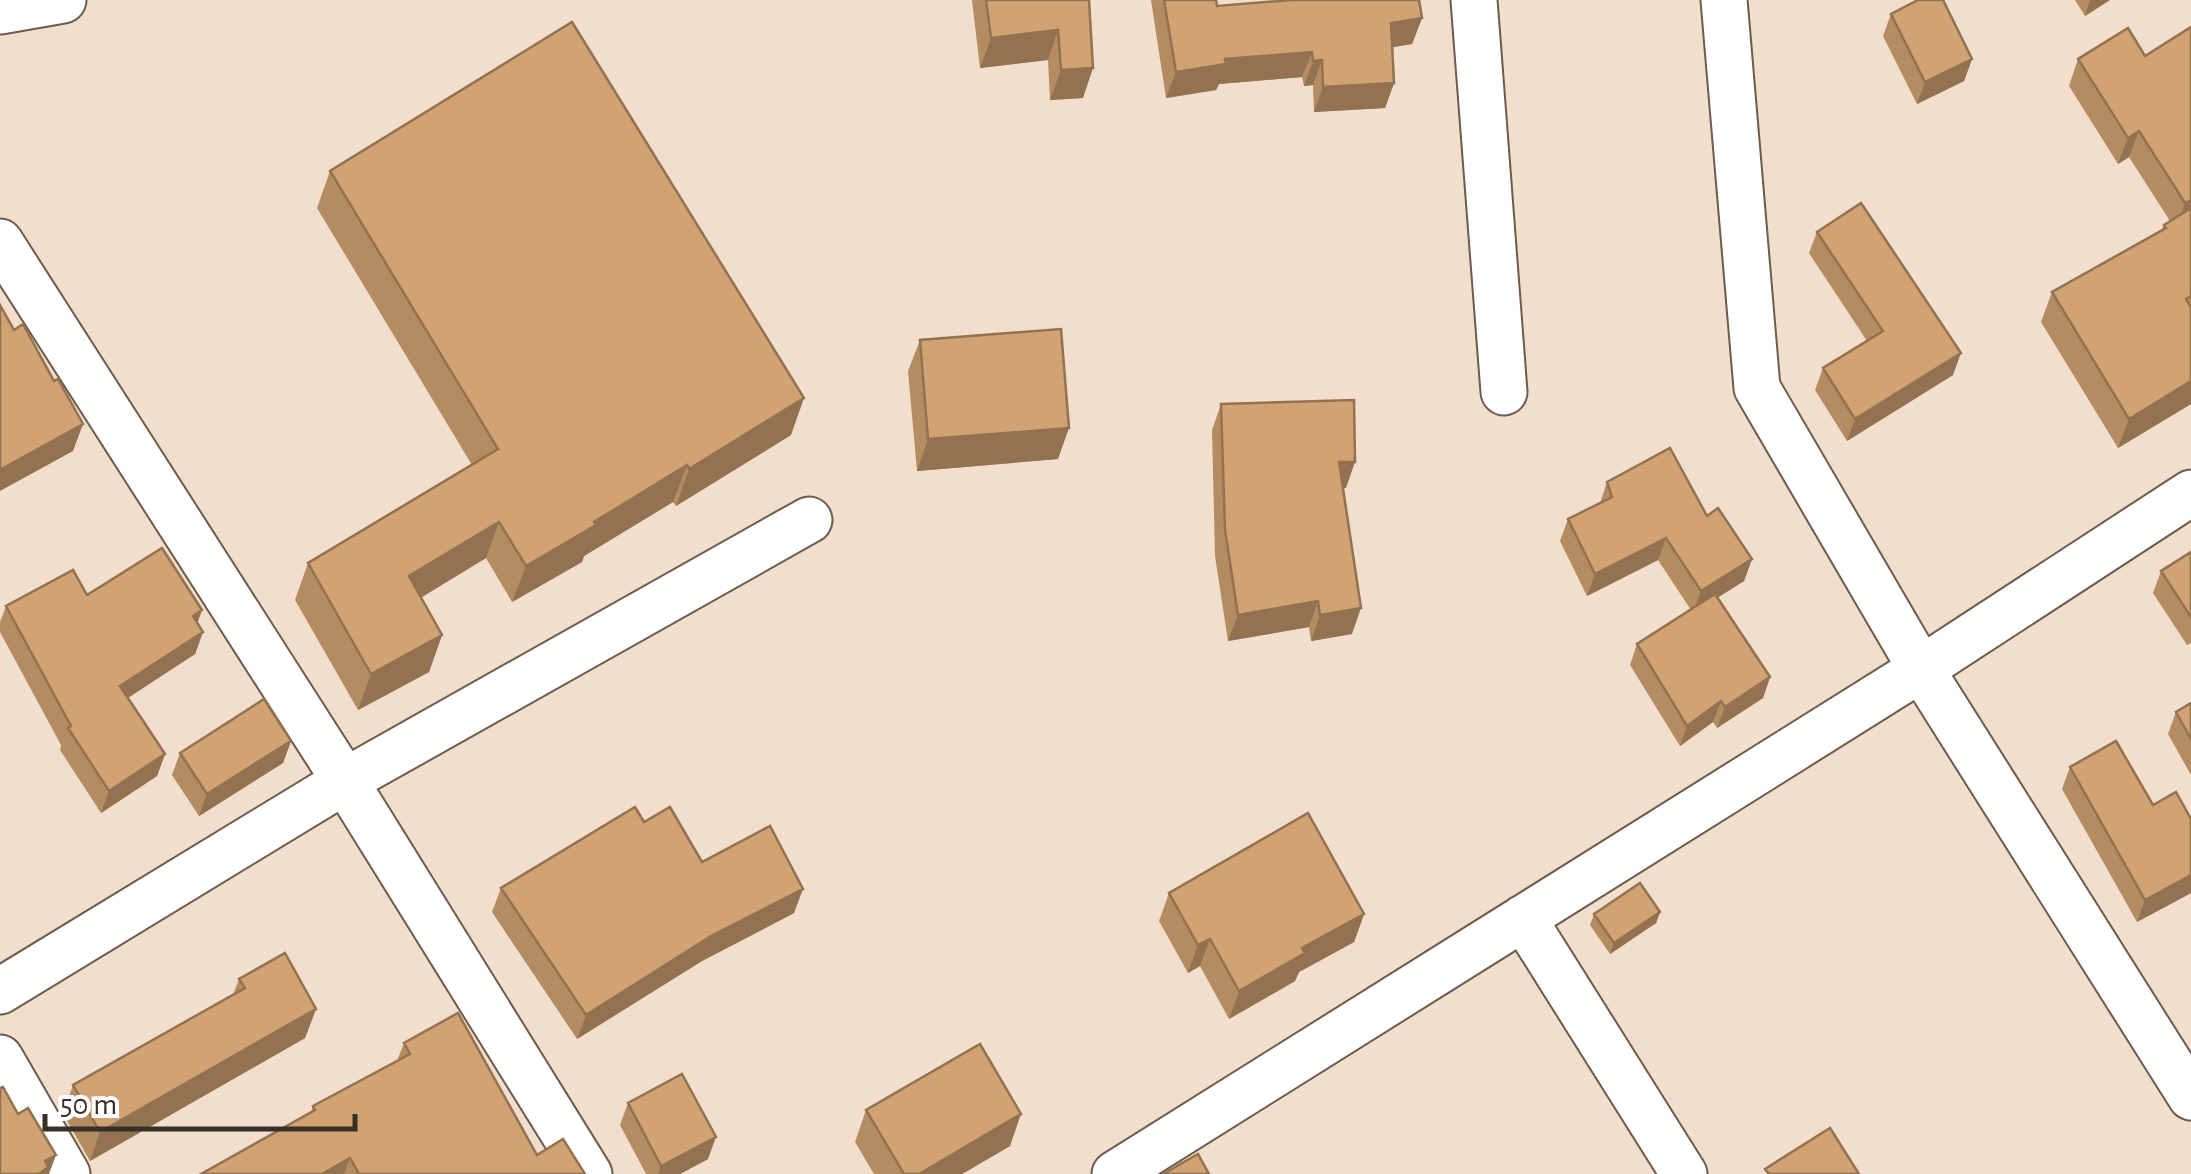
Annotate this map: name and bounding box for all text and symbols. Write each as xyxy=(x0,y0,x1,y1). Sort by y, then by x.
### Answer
scale bar xyxy=(45,1069,355,1131)
text: 50 m xyxy=(60,1090,117,1120)

